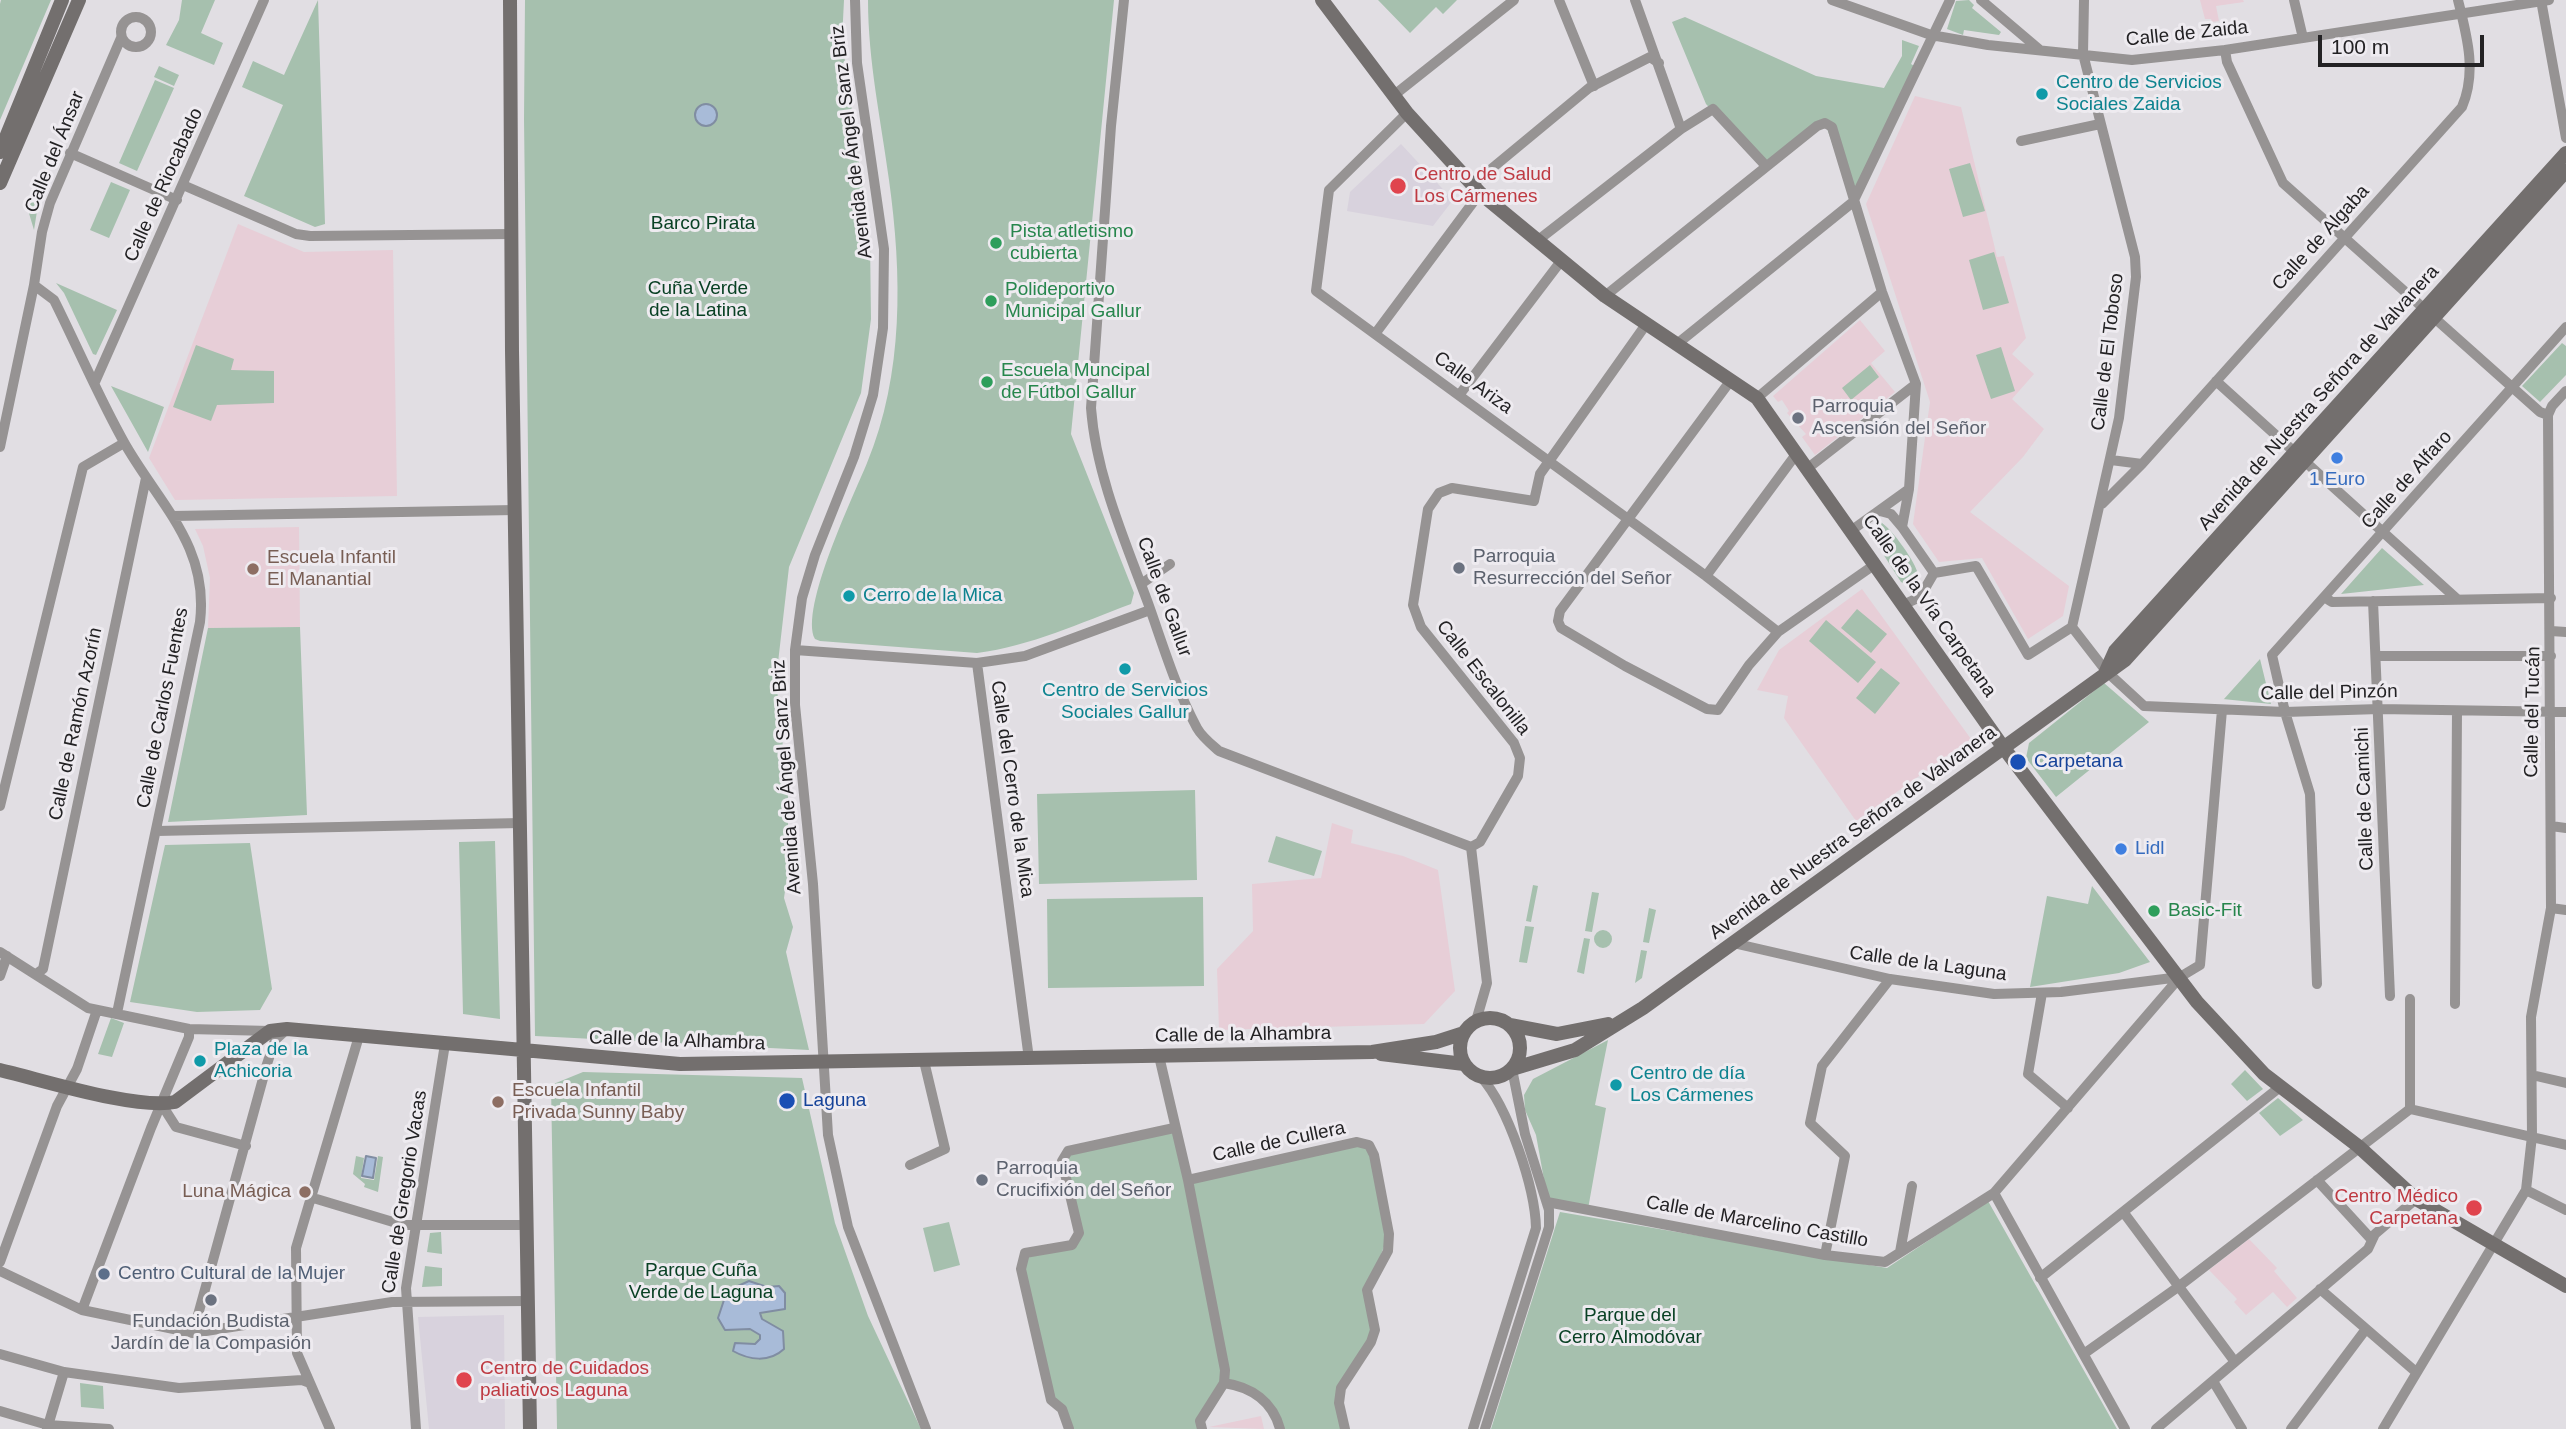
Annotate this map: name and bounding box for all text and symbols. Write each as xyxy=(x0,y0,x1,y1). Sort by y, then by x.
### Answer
street label: Calle de Zaida xyxy=(2125,16,2249,52)
scale bar xyxy=(2321,21,2487,65)
street label: Avenida de Ángel Sanz Briz xyxy=(826,24,878,260)
text: 100 m xyxy=(2331,35,2389,58)
place label: Centro de Servicios Sociales Zaida xyxy=(2056,72,2222,116)
marker: Centro de Servicios Sociales Zaida xyxy=(2034,86,2050,102)
street label: Calle del Ánsar xyxy=(20,88,90,216)
street label: Calle de Riocabado xyxy=(120,105,208,265)
place label: Centro de Salud Los Cármenes xyxy=(1414,164,1551,208)
marker: Centro de Salud Los Cármenes xyxy=(1388,176,1408,196)
street label: Calle de Algaba xyxy=(2268,181,2374,295)
park label: Barco Pirata xyxy=(651,213,755,235)
place label: Pista atletismo cubierta xyxy=(1010,221,1134,265)
marker: Pista atletismo cubierta xyxy=(988,235,1004,251)
street label: Avenida de Nuestra Señora de Valvanera xyxy=(2194,261,2444,535)
street label: Calle de El Toboso xyxy=(2087,272,2129,432)
park label: Cuña Verde de la Latina xyxy=(648,278,748,322)
place label: Polideportivo Municipal Gallur xyxy=(1005,279,1141,323)
marker: Polideportivo Municipal Gallur xyxy=(983,293,999,309)
street label: Calle Ariza xyxy=(1429,347,1517,419)
place label: Escuela Muncipal de Fútbol Gallur xyxy=(1001,360,1150,404)
marker: Escuela Muncipal de Fútbol Gallur xyxy=(979,374,995,390)
place label: Parroquia Ascensión del Señor xyxy=(1812,396,1986,440)
marker: Parroquia Ascensión del Señor xyxy=(1790,410,1806,426)
street label: Calle de Alfaro xyxy=(2357,426,2457,534)
marker: 1 Euro xyxy=(2329,450,2345,466)
place label: 1 Euro xyxy=(2309,469,2365,491)
street label: Calle de la Vía Carpetana xyxy=(1857,510,2001,702)
street label: Calle de Gallur xyxy=(1132,534,1196,660)
place label: Parroquia Resurrección del Señor xyxy=(1473,546,1672,590)
place label: Escuela Infantil El Manantial xyxy=(267,547,396,591)
marker: Parroquia Resurrección del Señor xyxy=(1451,560,1467,576)
marker: Escuela Infantil El Manantial xyxy=(245,561,261,577)
place label: Cerro de la Mica xyxy=(863,585,1002,607)
marker: Cerro de la Mica xyxy=(841,588,857,604)
street label: Calle de Carlos Fuentes xyxy=(132,606,194,810)
street label: Calle Escalonilla xyxy=(1431,616,1535,740)
street label: Calle de Ramón Azorín xyxy=(44,626,108,822)
street label: Calle del Tucán xyxy=(2520,646,2546,778)
street label: Avenida de Ángel Sanz Briz xyxy=(767,659,807,895)
marker: Centro de Servicios Sociales Gallur xyxy=(1117,661,1133,677)
street label: Calle del Cerro de la Mica xyxy=(985,679,1039,899)
place label: Centro de Servicios Sociales Gallur xyxy=(1042,680,1208,724)
street label: Calle del Pinzón xyxy=(2260,680,2398,706)
street label: Avenida de Nuestra Señora de Valvanera xyxy=(1705,721,2001,945)
street label: Calle de Camichi xyxy=(2351,727,2379,871)
place label: Carpetana xyxy=(2034,751,2123,773)
marker: Carpetana xyxy=(2008,752,2028,772)
place label: Lidl xyxy=(2135,838,2165,860)
marker: Lidl xyxy=(2113,841,2129,857)
place label: Basic-Fit xyxy=(2168,900,2242,922)
marker: Basic-Fit xyxy=(2146,903,2162,919)
street label: Calle de la Laguna xyxy=(1848,942,2008,986)
street label: Calle de la Alhambra xyxy=(1155,1022,1331,1048)
street label: Calle de la Alhambra xyxy=(588,1027,766,1055)
place label: Plaza de la Achicoria xyxy=(214,1039,308,1083)
marker: Plaza de la Achicoria xyxy=(192,1053,208,1069)
place label: Centro de día Los Cármenes xyxy=(1630,1063,1754,1107)
marker: Centro de día Los Cármenes xyxy=(1608,1077,1624,1093)
place label: Escuela Infantil Privada Sunny Baby xyxy=(512,1080,684,1124)
street label: Calle de Gregorio Vacas xyxy=(378,1089,432,1295)
place label: Laguna xyxy=(803,1090,866,1112)
marker: Laguna xyxy=(777,1091,797,1111)
marker: Escuela Infantil Privada Sunny Baby xyxy=(490,1094,506,1110)
street label: Calle de Cullera xyxy=(1211,1117,1347,1167)
place label: Parroquia Crucifixión del Señor xyxy=(996,1158,1171,1202)
marker: Parroquia Crucifixión del Señor xyxy=(974,1172,990,1188)
place label: Luna Mágica xyxy=(182,1181,291,1203)
marker: Luna Mágica xyxy=(297,1184,313,1200)
place label: Centro Médico Carpetana xyxy=(2334,1186,2458,1230)
street label: Calle de Marcelino Castillo xyxy=(1644,1191,1870,1253)
marker: Centro Médico Carpetana xyxy=(2464,1198,2484,1218)
park label: Parque Cuña Verde de Laguna xyxy=(629,1260,773,1304)
place label: Centro Cultural de la Mujer xyxy=(118,1263,345,1285)
marker: Centro Cultural de la Mujer xyxy=(96,1266,112,1282)
marker: Fundación Budista Jardín de la Compasión xyxy=(203,1292,219,1308)
park label: Parque del Cerro Almodóvar xyxy=(1558,1305,1702,1349)
place label: Fundación Budista Jardín de la Compasión xyxy=(111,1311,311,1355)
place label: Centro de Cuidados paliativos Laguna xyxy=(480,1358,649,1402)
marker: Centro de Cuidados paliativos Laguna xyxy=(454,1370,474,1390)

